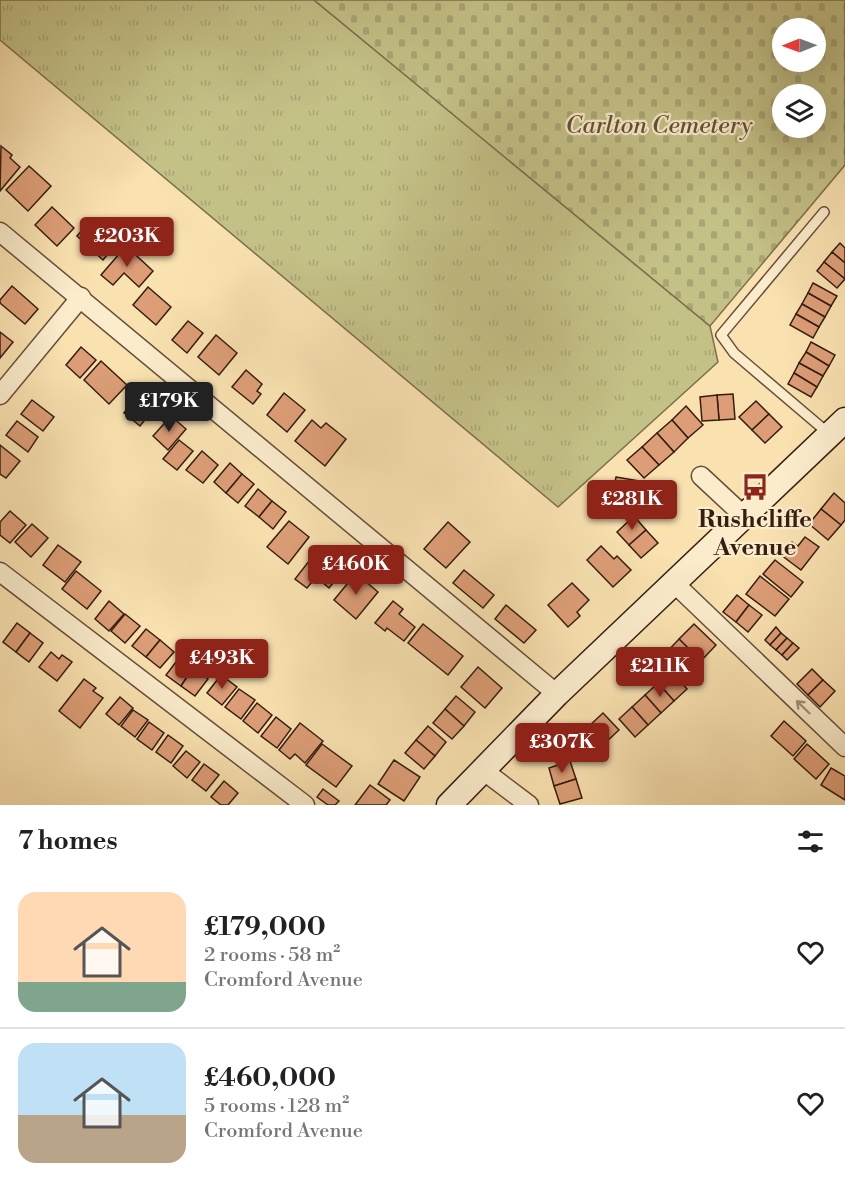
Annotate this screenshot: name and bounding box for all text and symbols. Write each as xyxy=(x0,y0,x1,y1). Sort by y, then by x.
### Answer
north arrow xyxy=(772,18,826,72)
map controls xyxy=(772,18,826,138)
button: layers xyxy=(772,84,826,138)
park label: Carlton Cemetery xyxy=(566,111,753,141)
pin: £203K xyxy=(85,217,169,268)
text: £203K xyxy=(94,224,160,249)
pin: £179K xyxy=(127,382,211,433)
text: £179K xyxy=(139,389,199,414)
bus stop icon: Rushcliffe Avenue xyxy=(740,472,770,502)
pin: £281K xyxy=(590,480,674,531)
text: £281K xyxy=(601,487,663,512)
place label: Rushcliffe Avenue xyxy=(698,505,812,563)
pin: £460K xyxy=(314,545,398,596)
text: £460K xyxy=(322,552,390,577)
pin: £493K xyxy=(180,639,264,690)
text: £493K xyxy=(189,646,255,671)
pin: £211K xyxy=(618,647,702,698)
text: £211K xyxy=(630,654,690,679)
one-way arrow xyxy=(795,700,810,714)
pin: £307K xyxy=(520,723,604,774)
text: £307K xyxy=(529,730,595,755)
text: 7 homes xyxy=(18,825,118,857)
icon: filters xyxy=(794,825,827,858)
text: £179,000 xyxy=(204,911,326,943)
icon: home xyxy=(66,916,138,988)
icon: heart xyxy=(794,936,827,969)
text: 2 rooms · 58 m² xyxy=(204,943,340,968)
text: Cromford Avenue xyxy=(204,968,363,993)
text: £460,000 xyxy=(204,1062,336,1094)
icon: home xyxy=(66,1067,138,1139)
icon: heart xyxy=(794,1087,827,1120)
text: 5 rooms · 128 m² xyxy=(204,1094,349,1119)
text: Cromford Avenue xyxy=(204,1119,363,1144)

